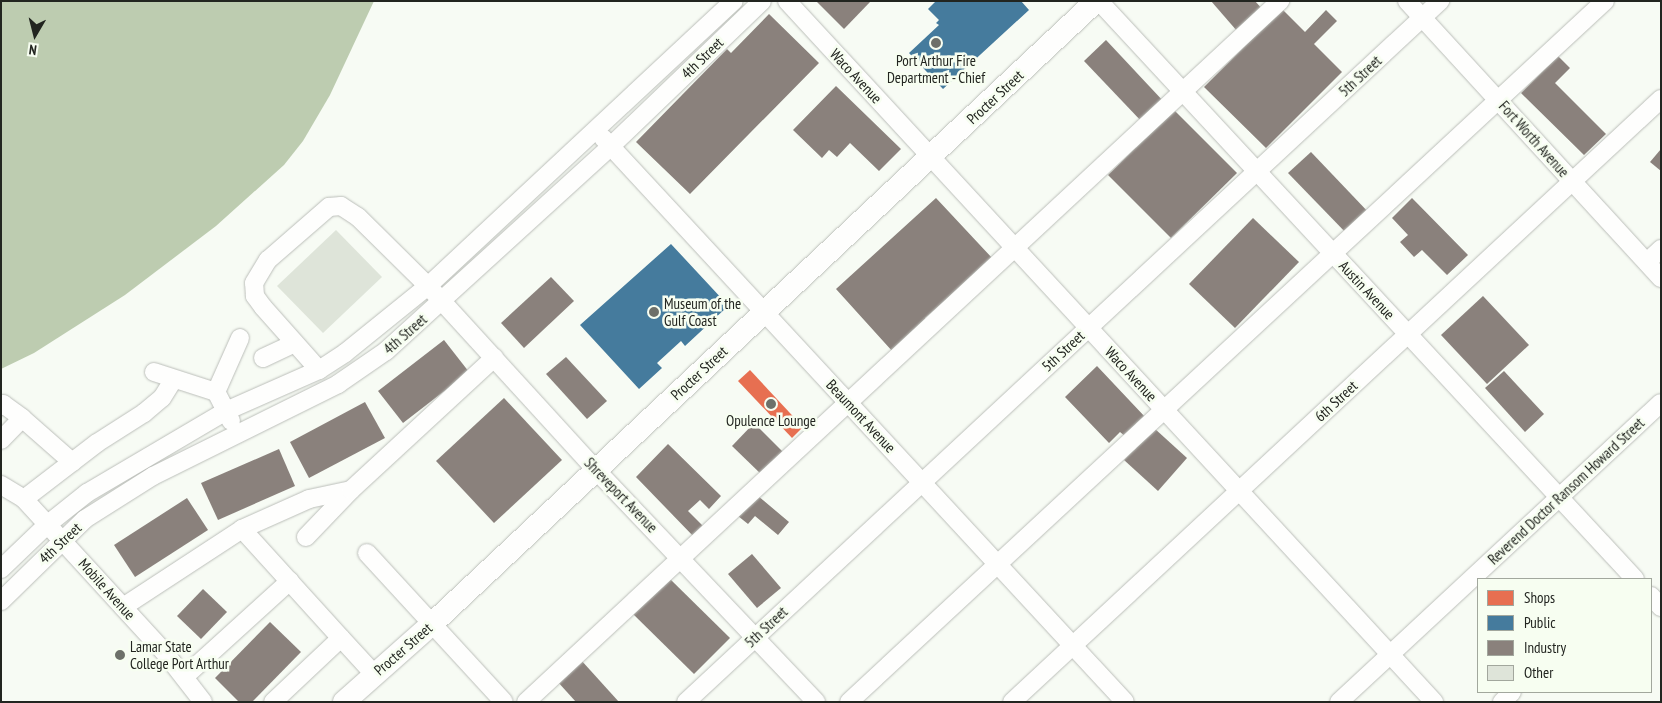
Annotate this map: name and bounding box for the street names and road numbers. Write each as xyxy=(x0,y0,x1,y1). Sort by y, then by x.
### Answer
street label: 4th Street xyxy=(677,34,727,82)
street label: Waco Avenue xyxy=(826,45,886,107)
street label: 5th Street xyxy=(1335,52,1385,100)
street label: Procter Street xyxy=(963,66,1027,128)
street label: Fort Worth Avenue xyxy=(1495,97,1573,181)
street label: Austin Avenue xyxy=(1335,257,1399,323)
street label: 4th Street xyxy=(380,310,430,358)
street label: 5th Street xyxy=(1038,327,1088,375)
street label: Procter Street xyxy=(667,342,731,404)
street label: Waco Avenue xyxy=(1101,343,1161,405)
street label: Beaumont Avenue xyxy=(822,376,900,456)
street label: 6th Street xyxy=(1311,377,1361,425)
street label: Reverend Doctor Ransom Howard Street xyxy=(1484,414,1648,568)
street label: Shreveport Avenue xyxy=(581,454,661,536)
street label: 4th Street xyxy=(35,519,85,567)
street label: Mobile Avenue xyxy=(75,555,139,623)
street label: 5th Street xyxy=(741,603,791,651)
street label: Procter Street xyxy=(370,619,436,679)

